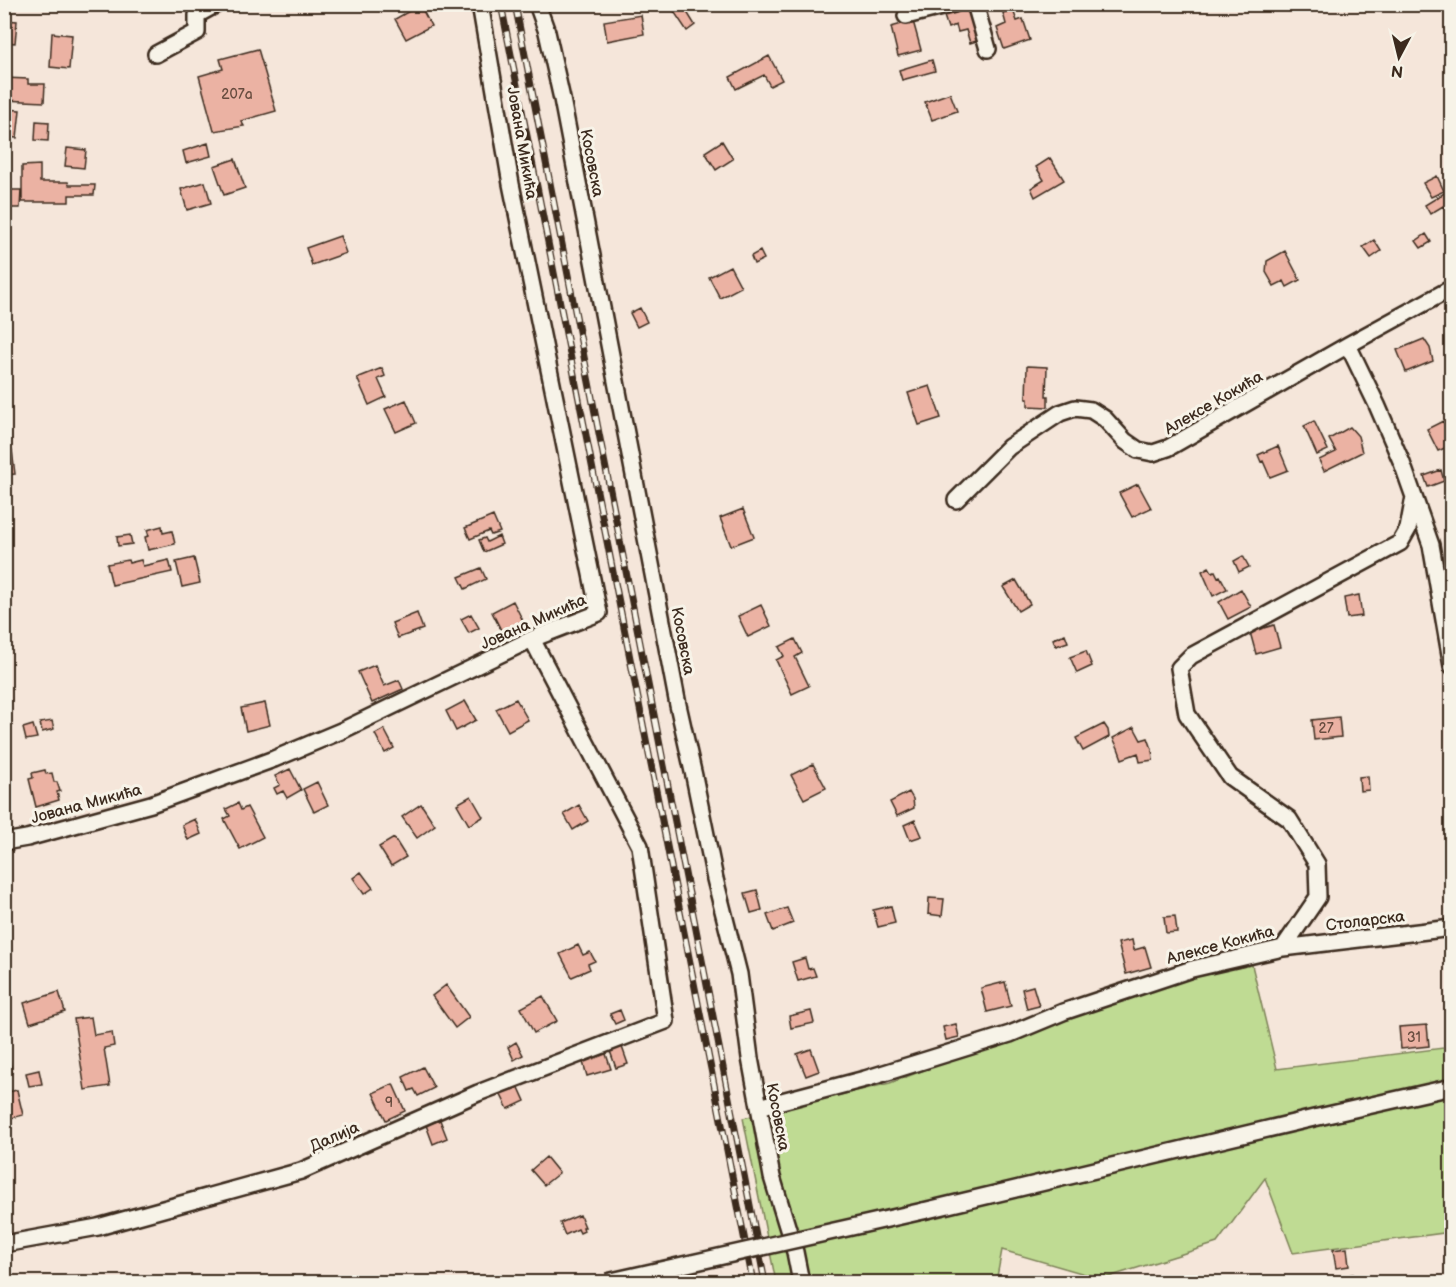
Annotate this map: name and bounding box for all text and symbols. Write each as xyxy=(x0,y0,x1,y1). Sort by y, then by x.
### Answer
north arrow xyxy=(1369,27,1429,87)
text: N xyxy=(1390,60,1404,81)
house number: 207a xyxy=(221,86,253,103)
street label: Јована Микића xyxy=(502,86,541,201)
street label: Косовска xyxy=(576,128,608,199)
street label: Алексе Кокића xyxy=(1160,367,1267,440)
street label: Јована Микића xyxy=(478,590,590,654)
street label: Косовска xyxy=(667,606,699,677)
house number: 27 xyxy=(1318,720,1334,737)
street label: Јована Микића xyxy=(29,780,144,828)
street label: Столарска xyxy=(1325,907,1406,936)
street label: Алексе Кокића xyxy=(1164,922,1277,969)
house number: 31 xyxy=(1407,1029,1421,1046)
street label: Косовска xyxy=(762,1082,794,1153)
house number: 9 xyxy=(385,1094,393,1111)
street label: Далија xyxy=(307,1118,363,1157)

